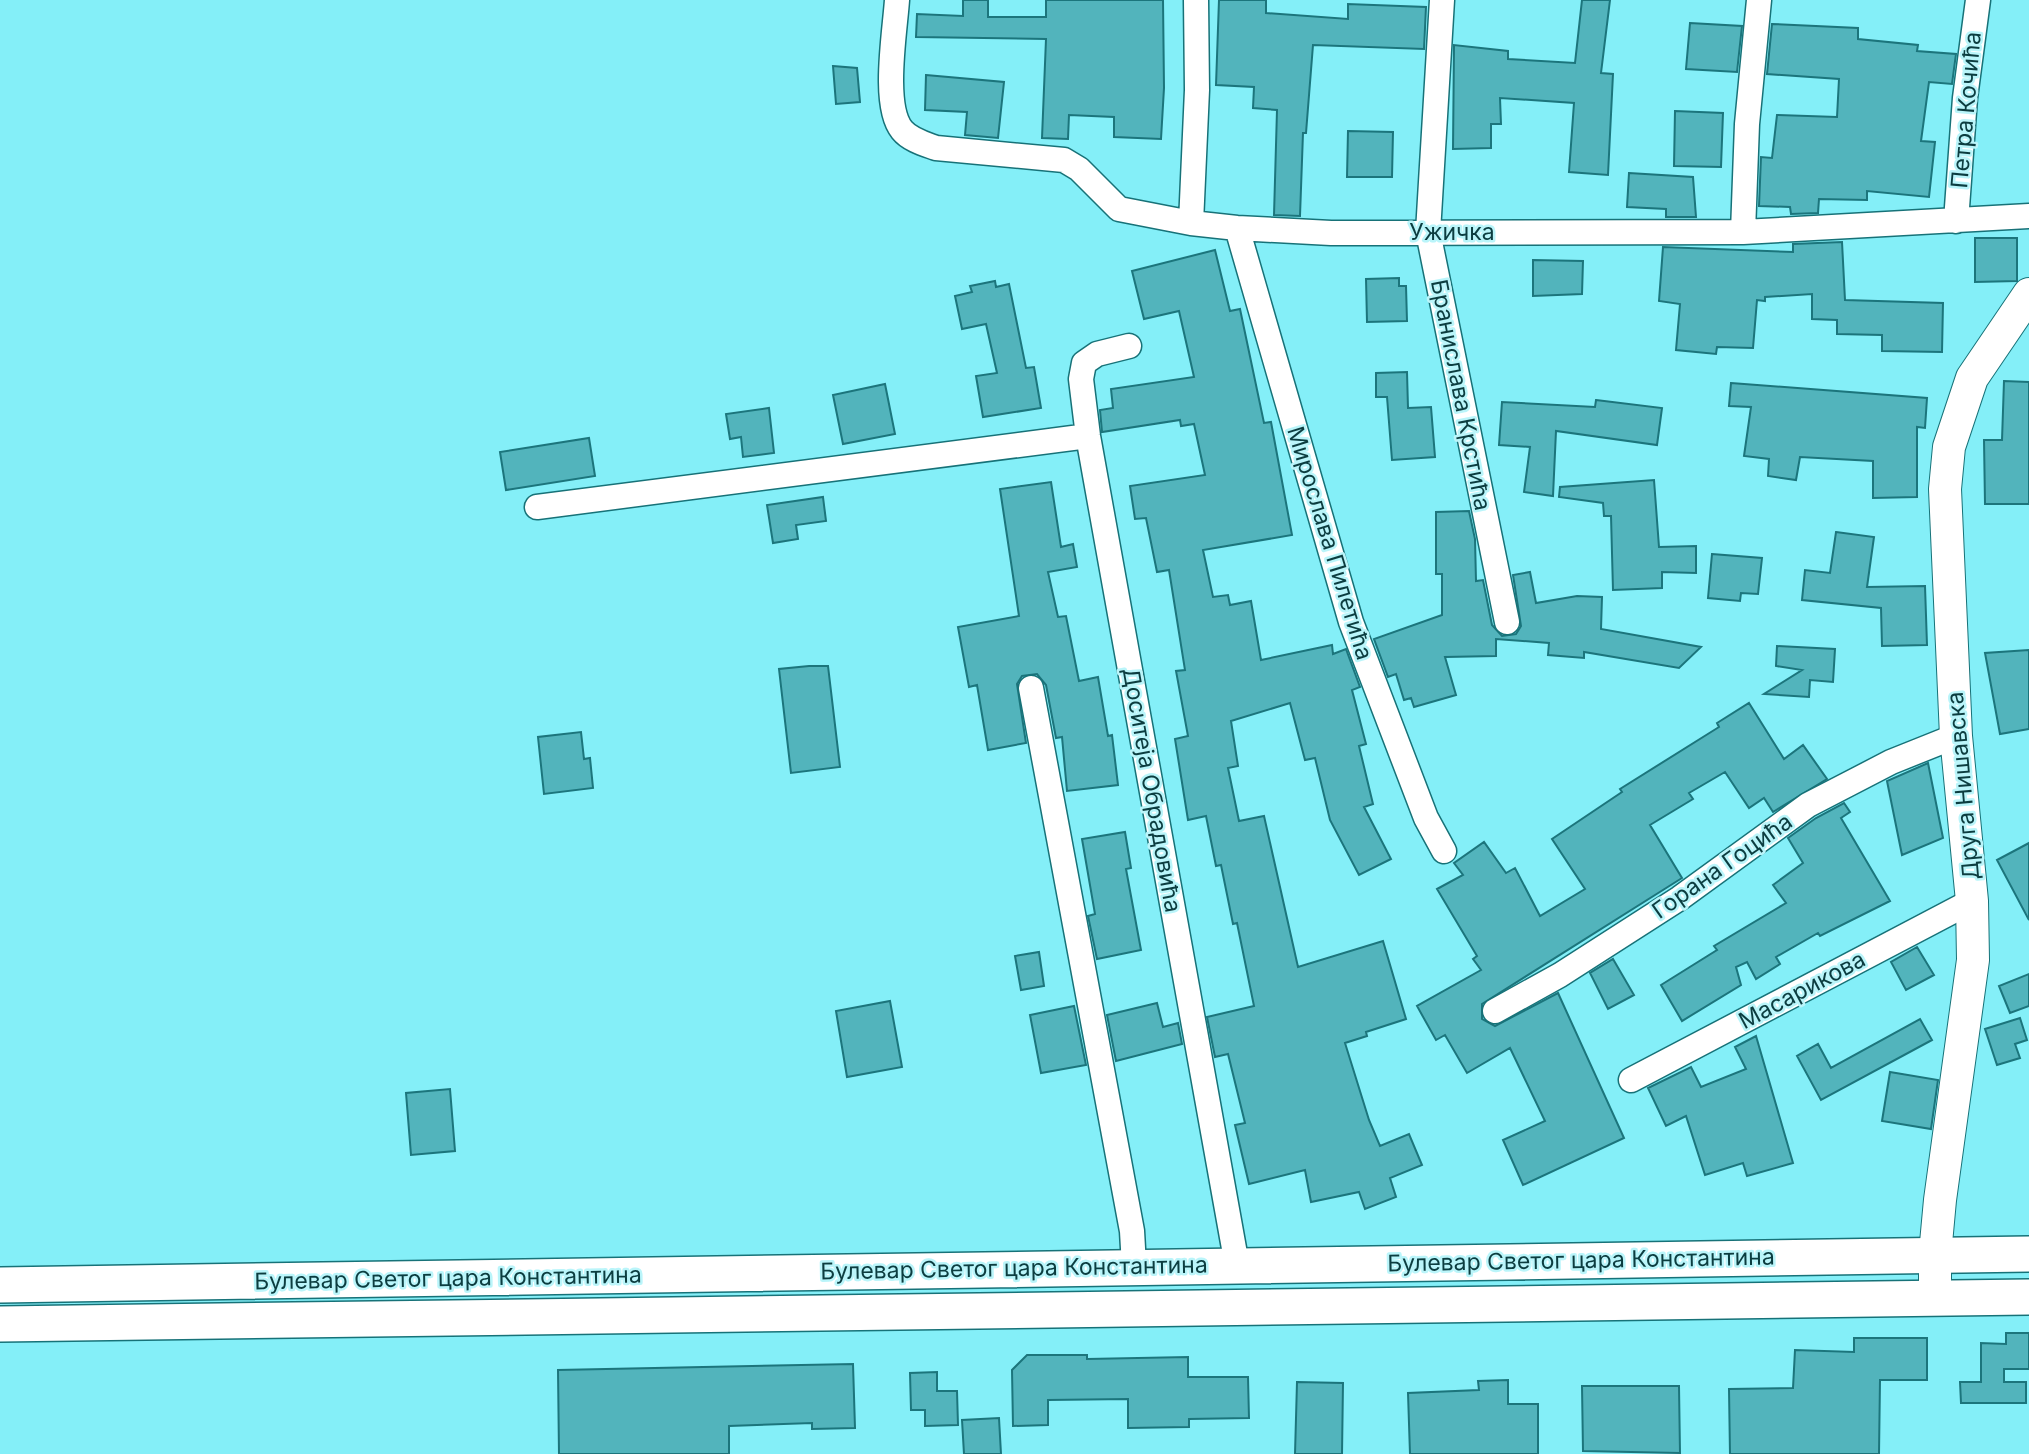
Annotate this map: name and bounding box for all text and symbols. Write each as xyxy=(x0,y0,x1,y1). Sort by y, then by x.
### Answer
street label: Петра Кочића xyxy=(1945,30,1987,190)
street label: Ужичка xyxy=(1409,218,1495,246)
street label: Бранислава Крстића xyxy=(1425,277,1497,513)
street label: Мирослава Пилетића xyxy=(1281,423,1379,663)
street label: Доситеја Обрадовића xyxy=(1117,666,1187,914)
street label: Друга Нишавска xyxy=(1941,691,1985,881)
street label: Горана Гоцића xyxy=(1647,807,1797,925)
street label: Масарикова xyxy=(1734,945,1870,1035)
street label: Булевар Светог цара Константина xyxy=(1387,1243,1775,1277)
street label: Булевар Светог цара Константина xyxy=(820,1251,1208,1285)
street label: Булевар Светог цара Константина xyxy=(254,1261,642,1295)

